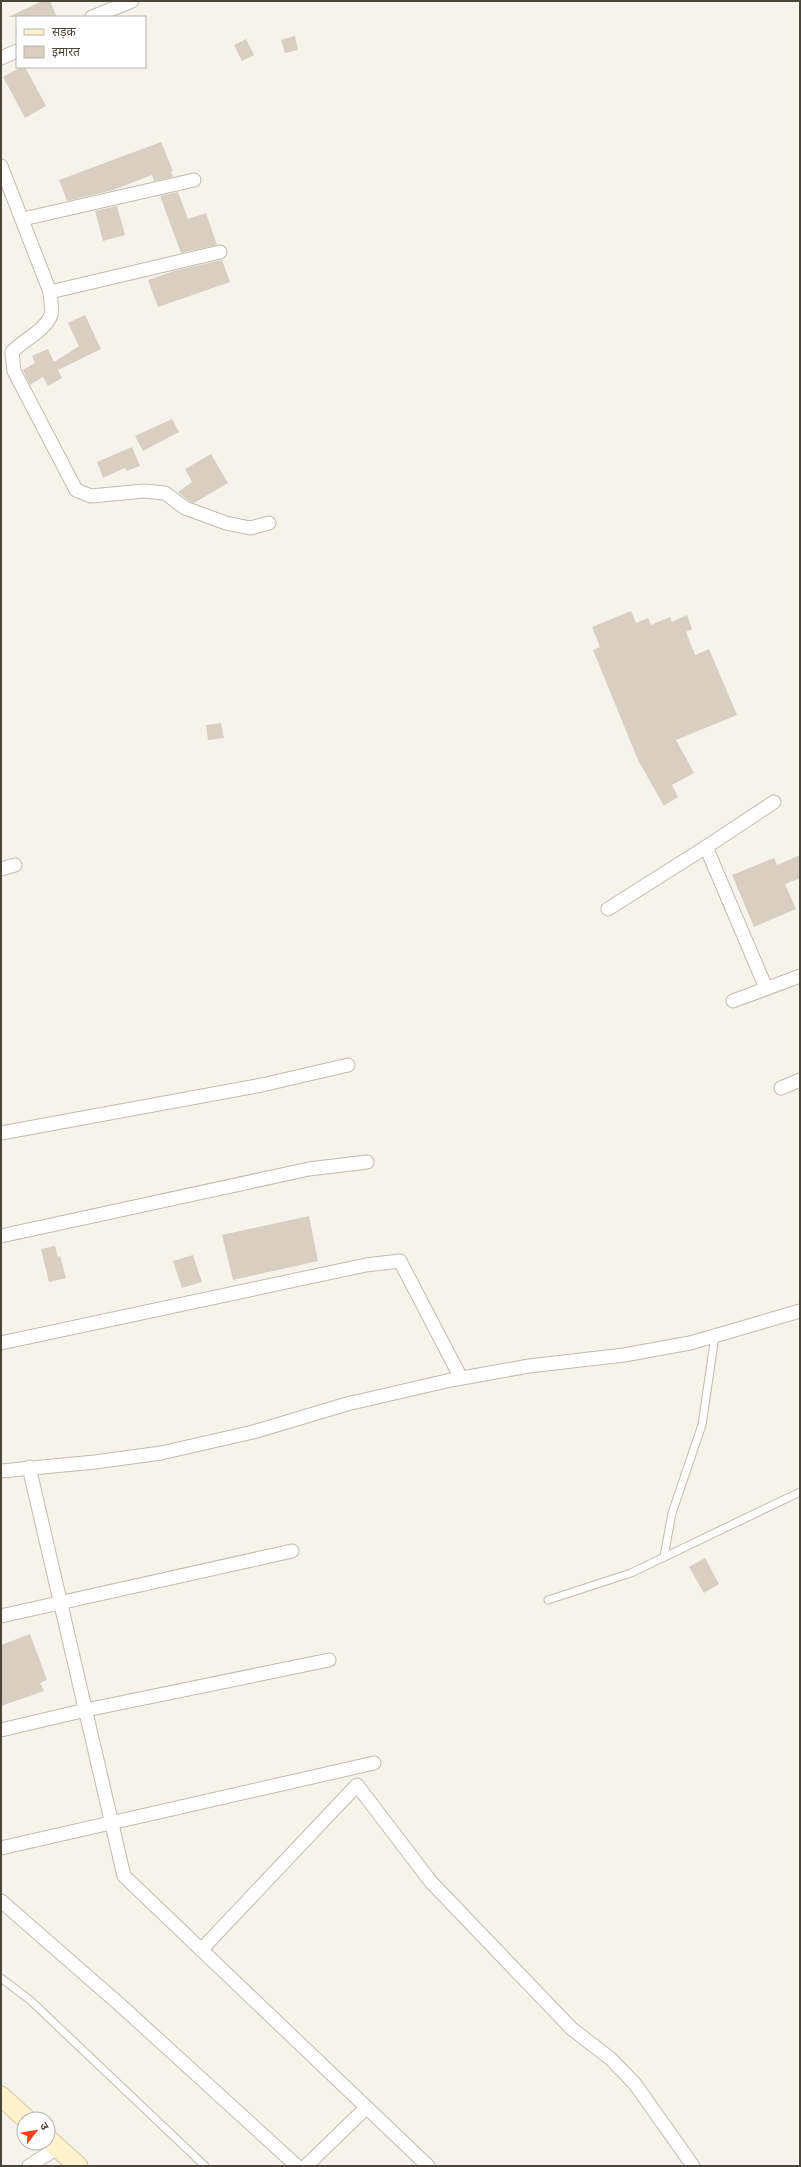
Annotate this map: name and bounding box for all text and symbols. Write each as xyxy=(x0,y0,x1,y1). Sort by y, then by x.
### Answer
legend xyxy=(16,16,146,68)
text: सड़क xyxy=(52,23,77,40)
text: इमारत xyxy=(52,43,81,60)
north arrow xyxy=(16,2111,56,2151)
text: उ xyxy=(37,2119,53,2133)

